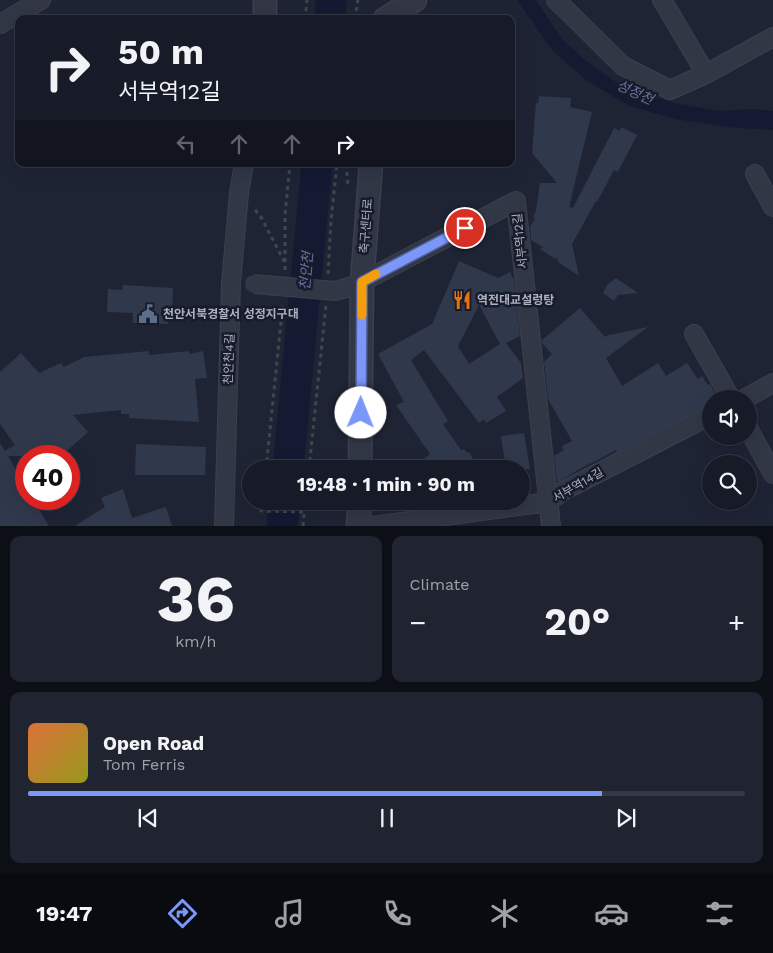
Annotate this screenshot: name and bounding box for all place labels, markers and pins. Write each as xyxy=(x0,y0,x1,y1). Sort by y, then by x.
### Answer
pin xyxy=(444,207,486,249)
restaurant icon: 역전대교설렁탕 xyxy=(451,289,473,311)
place label: 역전대교설렁탕 xyxy=(477,293,554,307)
public building icon: 천안서북경찰서 성정지구대 xyxy=(137,303,159,325)
place label: 천안서북경찰서 성정지구대 xyxy=(163,307,299,321)

